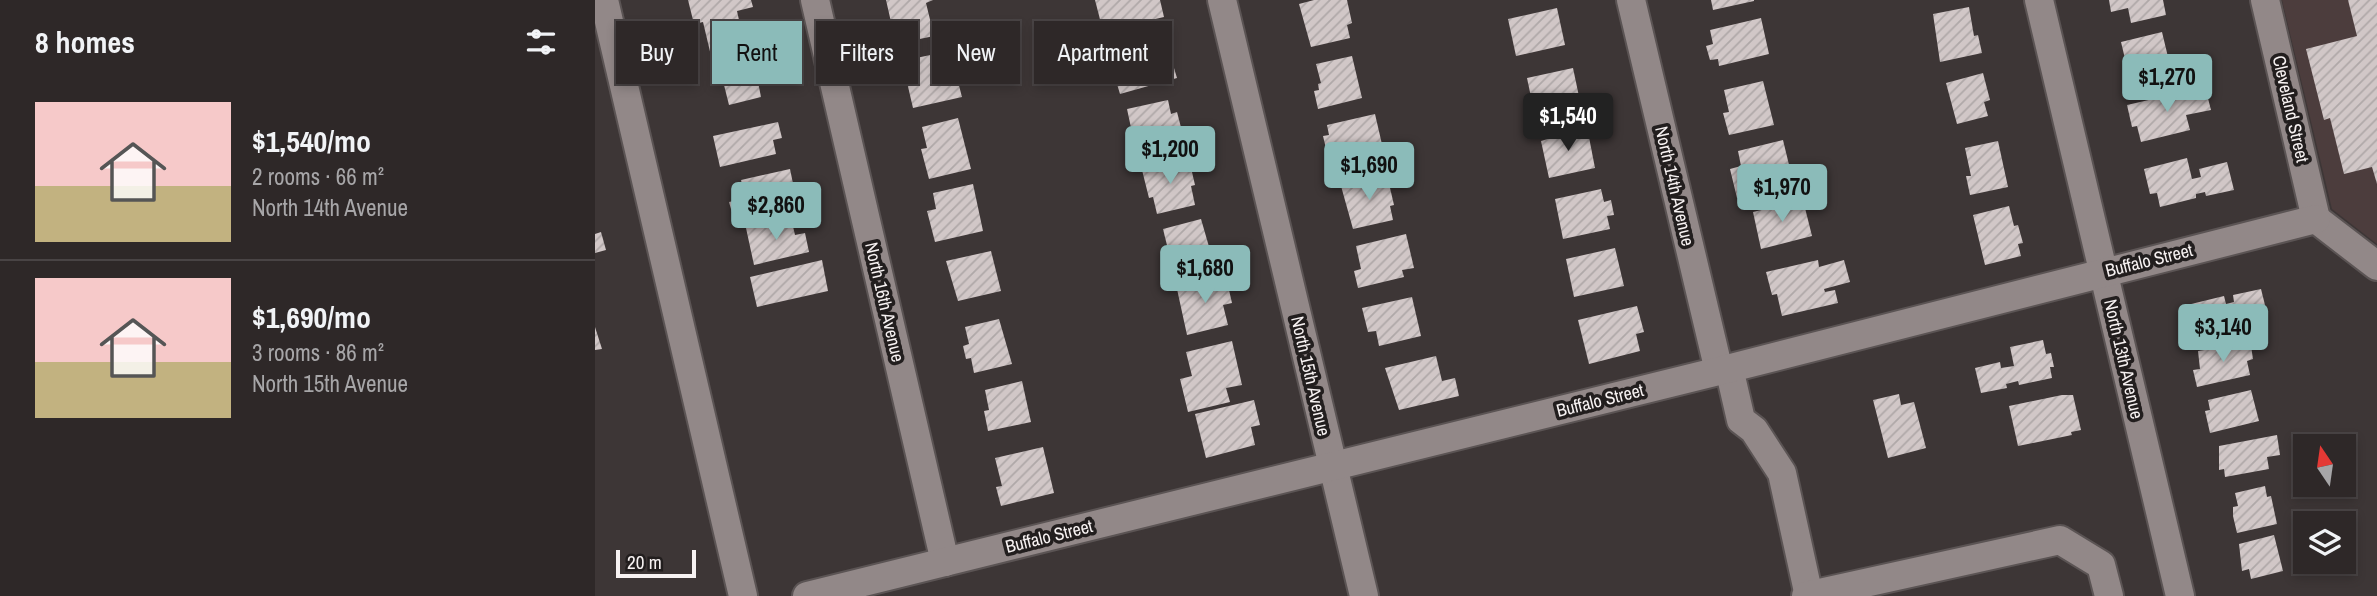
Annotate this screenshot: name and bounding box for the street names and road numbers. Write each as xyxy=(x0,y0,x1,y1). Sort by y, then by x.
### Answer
street label: Cleveland Street xyxy=(2267,53,2315,165)
street label: North 14th Avenue xyxy=(1649,124,1701,248)
street label: Buffalo Street xyxy=(2103,237,2195,283)
street label: North 16th Avenue xyxy=(859,240,911,364)
street label: North 13th Avenue xyxy=(2098,297,2150,421)
street label: North 15th Avenue xyxy=(1285,314,1337,438)
street label: Buffalo Street xyxy=(1554,377,1646,423)
street label: Buffalo Street xyxy=(1003,513,1095,559)

